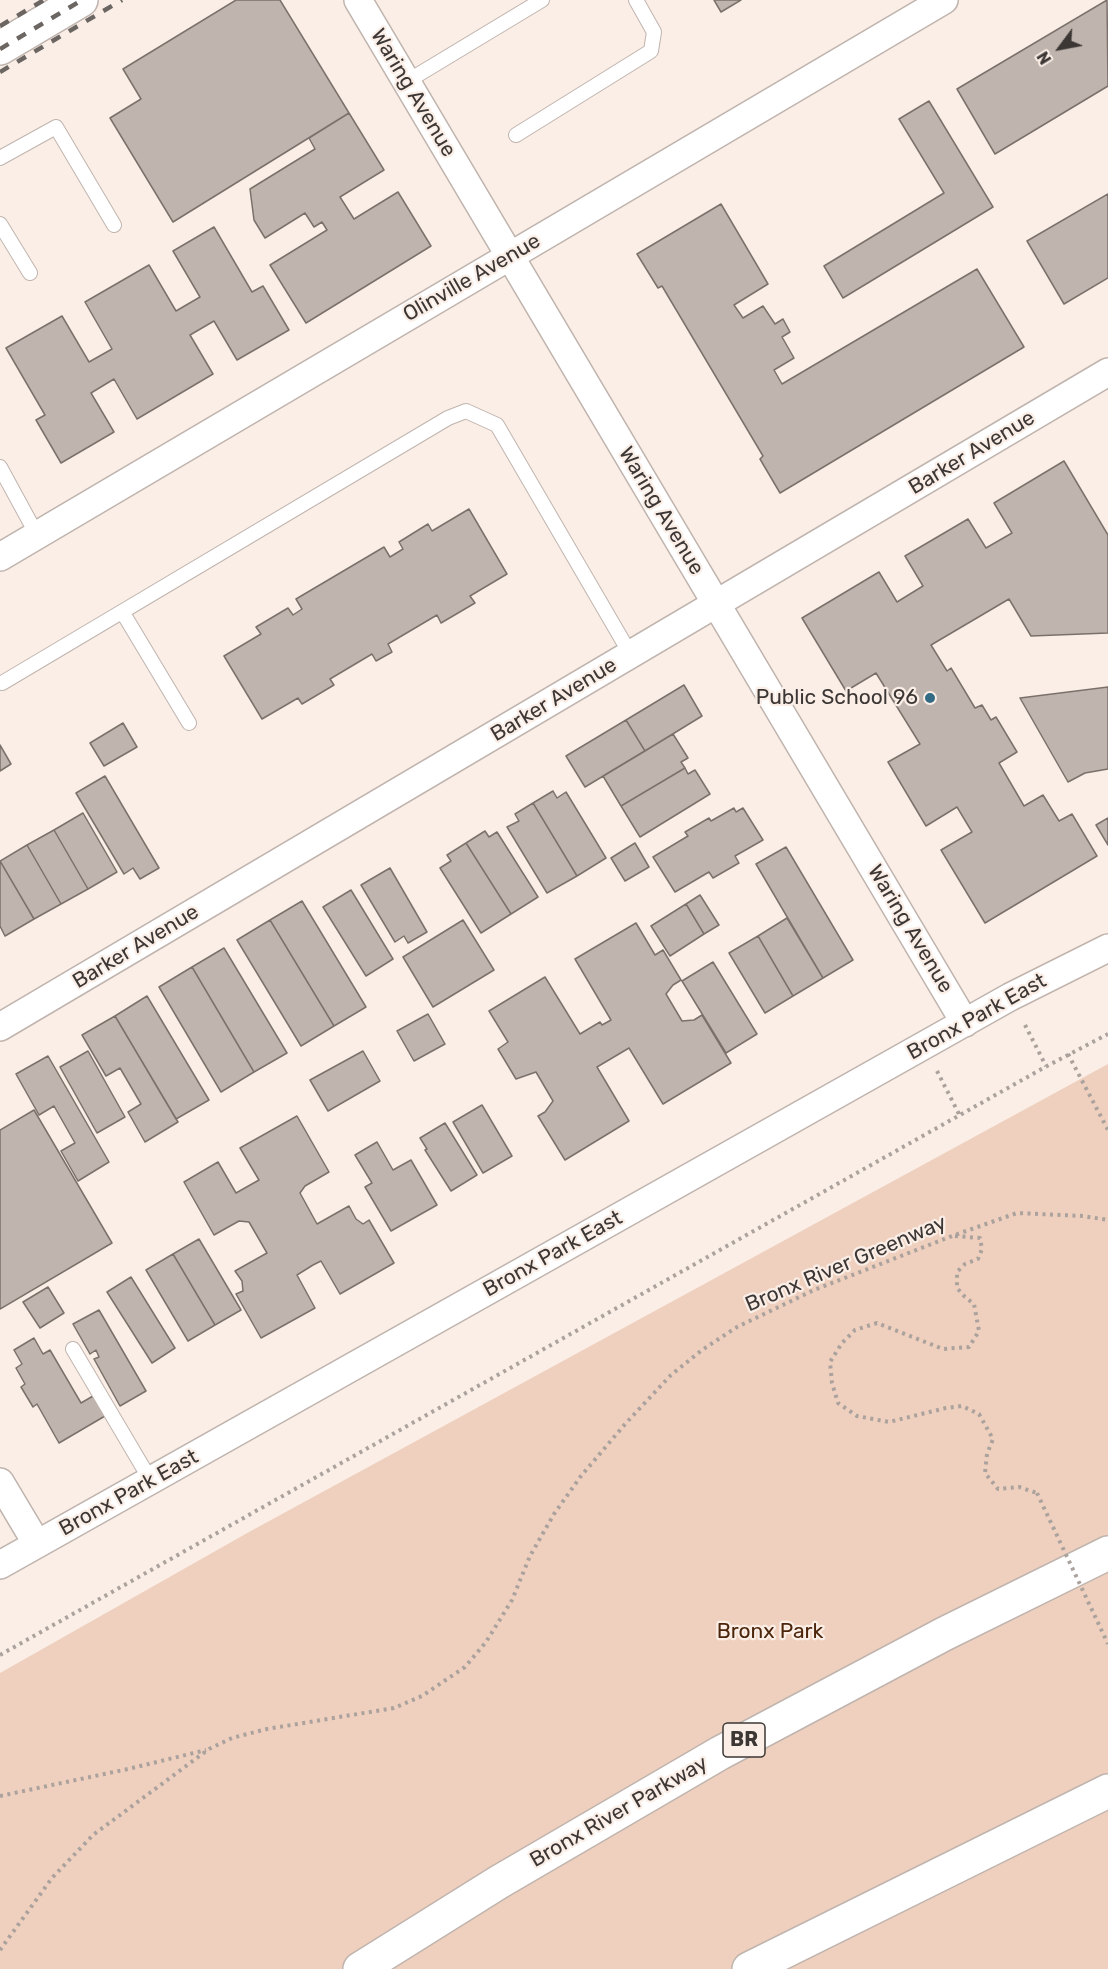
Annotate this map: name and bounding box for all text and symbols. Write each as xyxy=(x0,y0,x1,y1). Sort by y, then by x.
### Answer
north arrow xyxy=(1030,18,1090,78)
street label: Waring Avenue xyxy=(365,24,461,162)
text: N xyxy=(1033,48,1055,68)
street label: Olinville Avenue xyxy=(399,229,545,327)
street label: Barker Avenue xyxy=(904,406,1040,500)
street label: Waring Avenue xyxy=(613,442,709,580)
street label: Barker Avenue xyxy=(486,653,622,747)
place label: Public School 96 xyxy=(756,685,918,711)
marker: Public School 96 xyxy=(923,691,937,705)
street label: Waring Avenue xyxy=(862,860,958,998)
street label: Barker Avenue xyxy=(68,900,204,994)
street label: Bronx Park East xyxy=(903,968,1051,1066)
street label: Bronx Park East xyxy=(479,1205,627,1303)
street label: Bronx River Greenway xyxy=(742,1210,950,1318)
street label: Bronx Park East xyxy=(55,1444,203,1542)
park label: Bronx Park xyxy=(717,1619,823,1645)
road number: BR xyxy=(723,1723,765,1757)
street label: Bronx River Parkway xyxy=(526,1751,712,1873)

